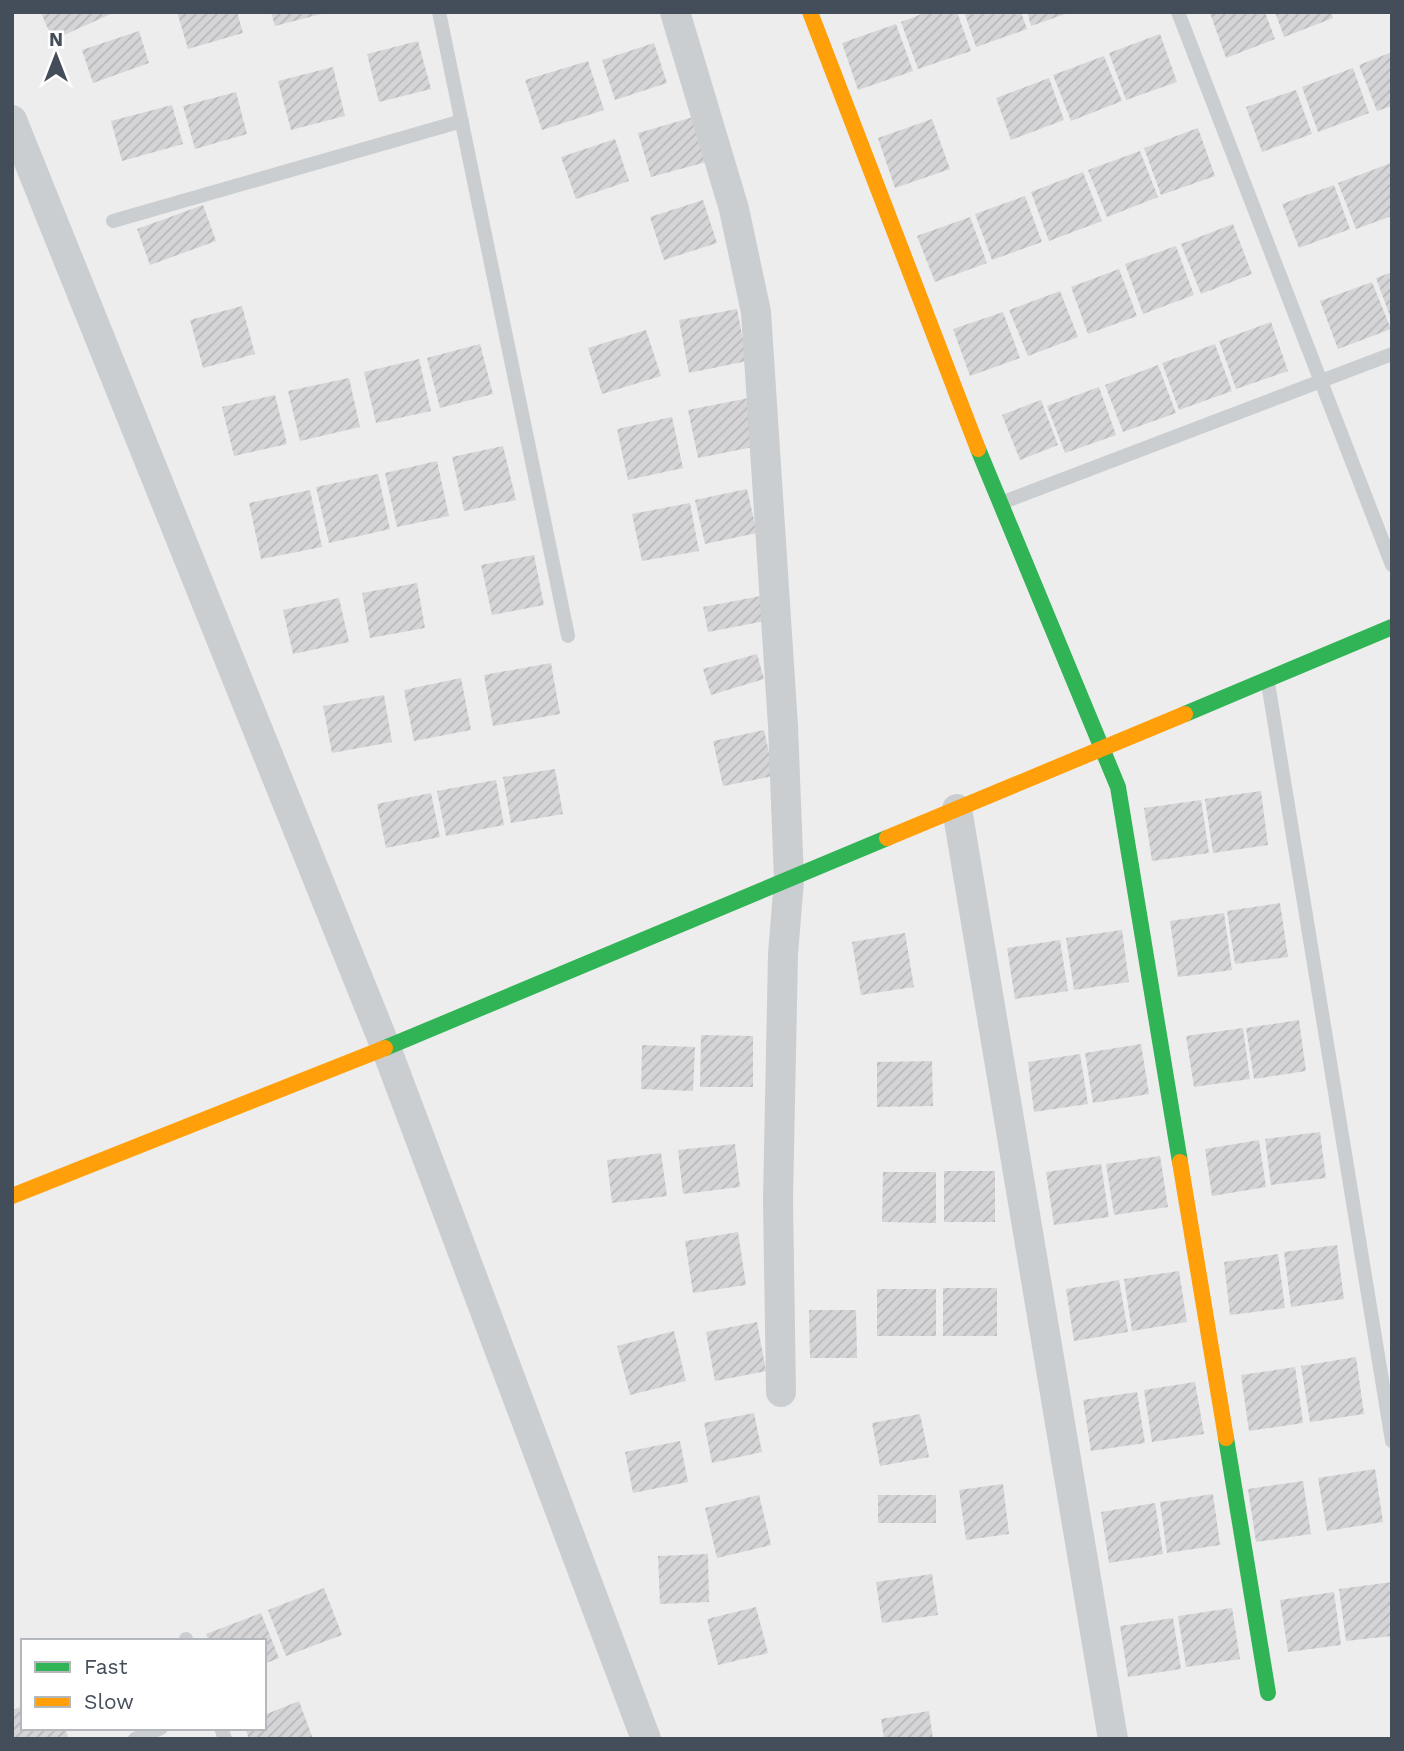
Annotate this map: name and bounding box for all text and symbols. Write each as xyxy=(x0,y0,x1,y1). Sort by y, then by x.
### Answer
north arrow xyxy=(21,21,91,91)
text: N xyxy=(49,28,63,51)
legend xyxy=(21,1639,266,1730)
text: Fast xyxy=(84,1654,128,1679)
text: Slow xyxy=(84,1689,134,1714)

